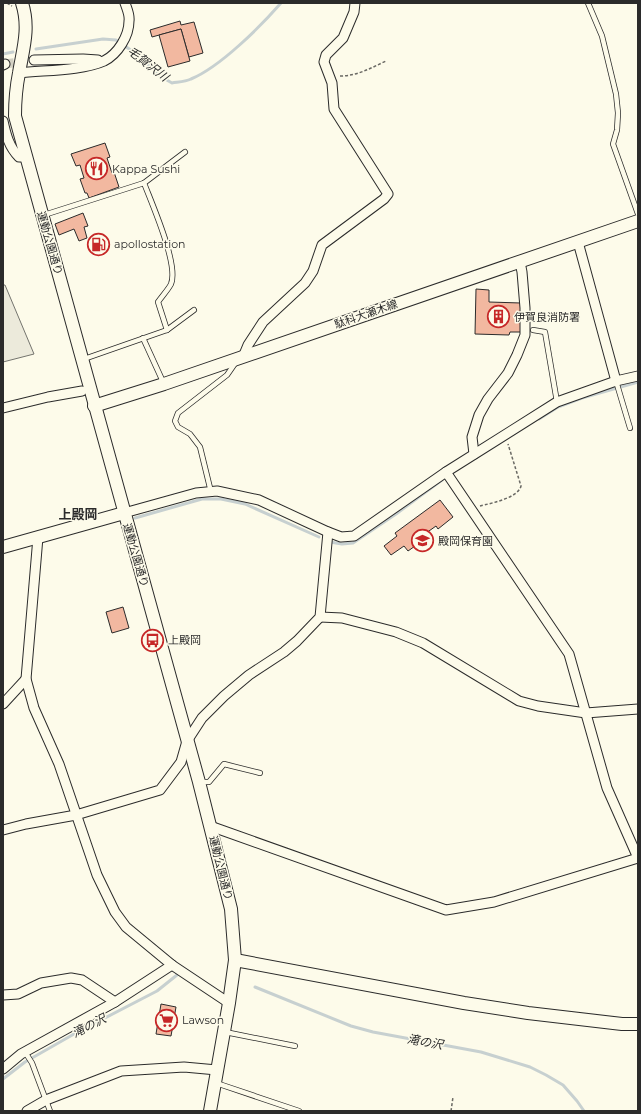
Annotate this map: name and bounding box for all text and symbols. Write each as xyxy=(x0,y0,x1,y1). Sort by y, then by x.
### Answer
water label: 毛賀沢川 xyxy=(125,43,173,86)
restaurant icon: Kappa Sushi xyxy=(83,156,109,182)
place label: Kappa Sushi xyxy=(112,162,180,176)
street label: 運動公園通り xyxy=(34,209,66,277)
fuel station icon: apollostation xyxy=(85,231,111,257)
place label: apollostation xyxy=(114,237,186,251)
street label: 駄科大瀬木線 xyxy=(333,297,399,331)
building icon: 伊賀良消防署 xyxy=(485,304,511,330)
place label: 伊賀良消防署 xyxy=(514,310,580,324)
district label: 上殿岡 xyxy=(58,506,98,522)
street label: 運動公園通り xyxy=(120,521,152,589)
school or university icon: 殿岡保育園 xyxy=(409,528,435,554)
place label: 殿岡保育園 xyxy=(438,534,493,548)
bus stop icon: 上殿岡 xyxy=(140,627,166,653)
place label: 上殿岡 xyxy=(168,633,201,647)
street label: 運動公園通り xyxy=(206,834,236,902)
supermarket icon: Lawson xyxy=(153,1007,179,1033)
water label: 滝の沢 xyxy=(69,1010,110,1040)
place label: Lawson xyxy=(182,1013,224,1027)
water label: 滝の沢 xyxy=(406,1031,446,1052)

